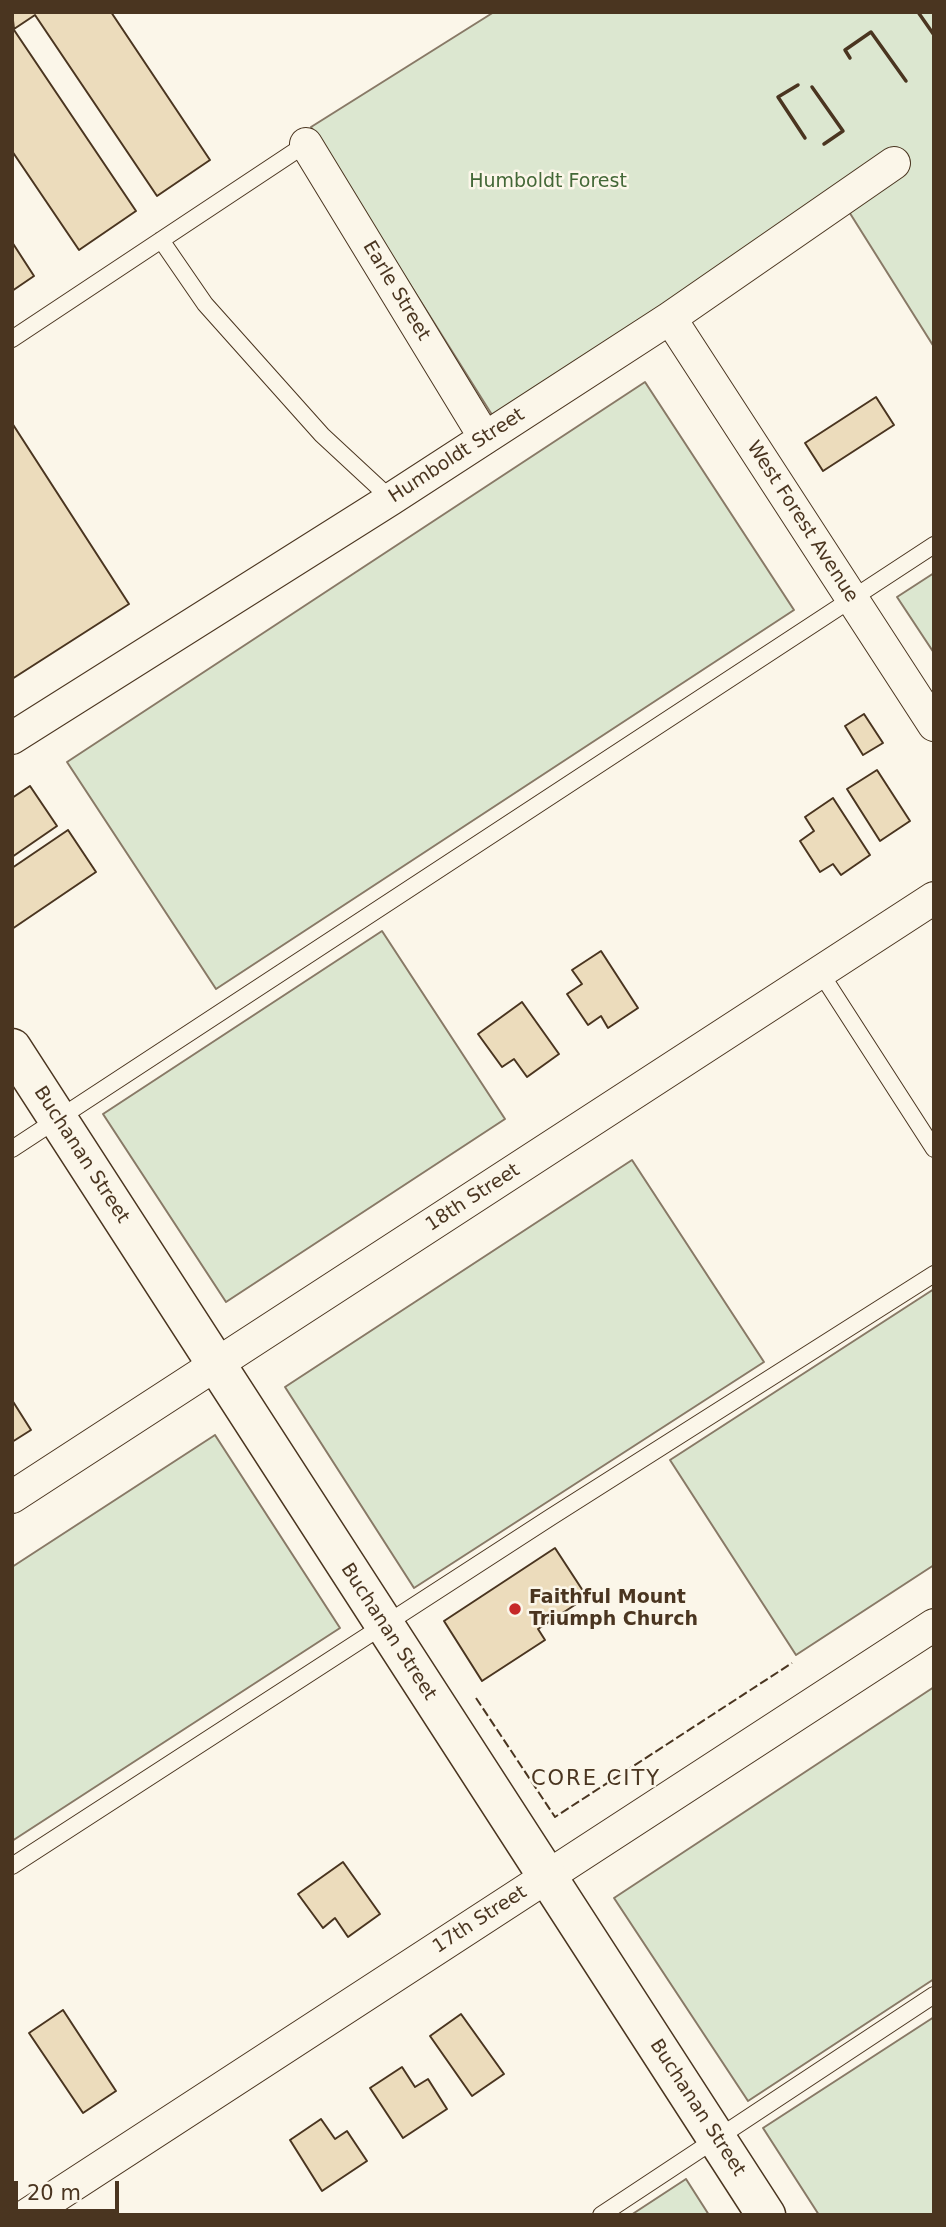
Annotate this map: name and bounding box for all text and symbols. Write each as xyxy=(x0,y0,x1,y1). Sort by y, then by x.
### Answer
park label: Humboldt Forest xyxy=(469,171,627,193)
street label: Earle Street xyxy=(357,237,435,345)
street label: Humboldt Street xyxy=(385,404,529,508)
street label: West Forest Avenue xyxy=(741,437,863,607)
street label: Buchanan Street xyxy=(28,1082,134,1228)
street label: 18th Street xyxy=(422,1159,524,1237)
street label: Buchanan Street xyxy=(335,1559,441,1705)
place label: Faithful Mount Triumph Church xyxy=(529,1587,698,1631)
marker: Faithful Mount Triumph Church xyxy=(507,1601,523,1617)
district label: CORE CITY xyxy=(532,1767,660,1793)
street label: 17th Street xyxy=(429,1881,531,1959)
street label: Buchanan Street xyxy=(644,2035,750,2181)
scale bar xyxy=(18,2168,122,2212)
text: 20 m xyxy=(27,2181,81,2205)

